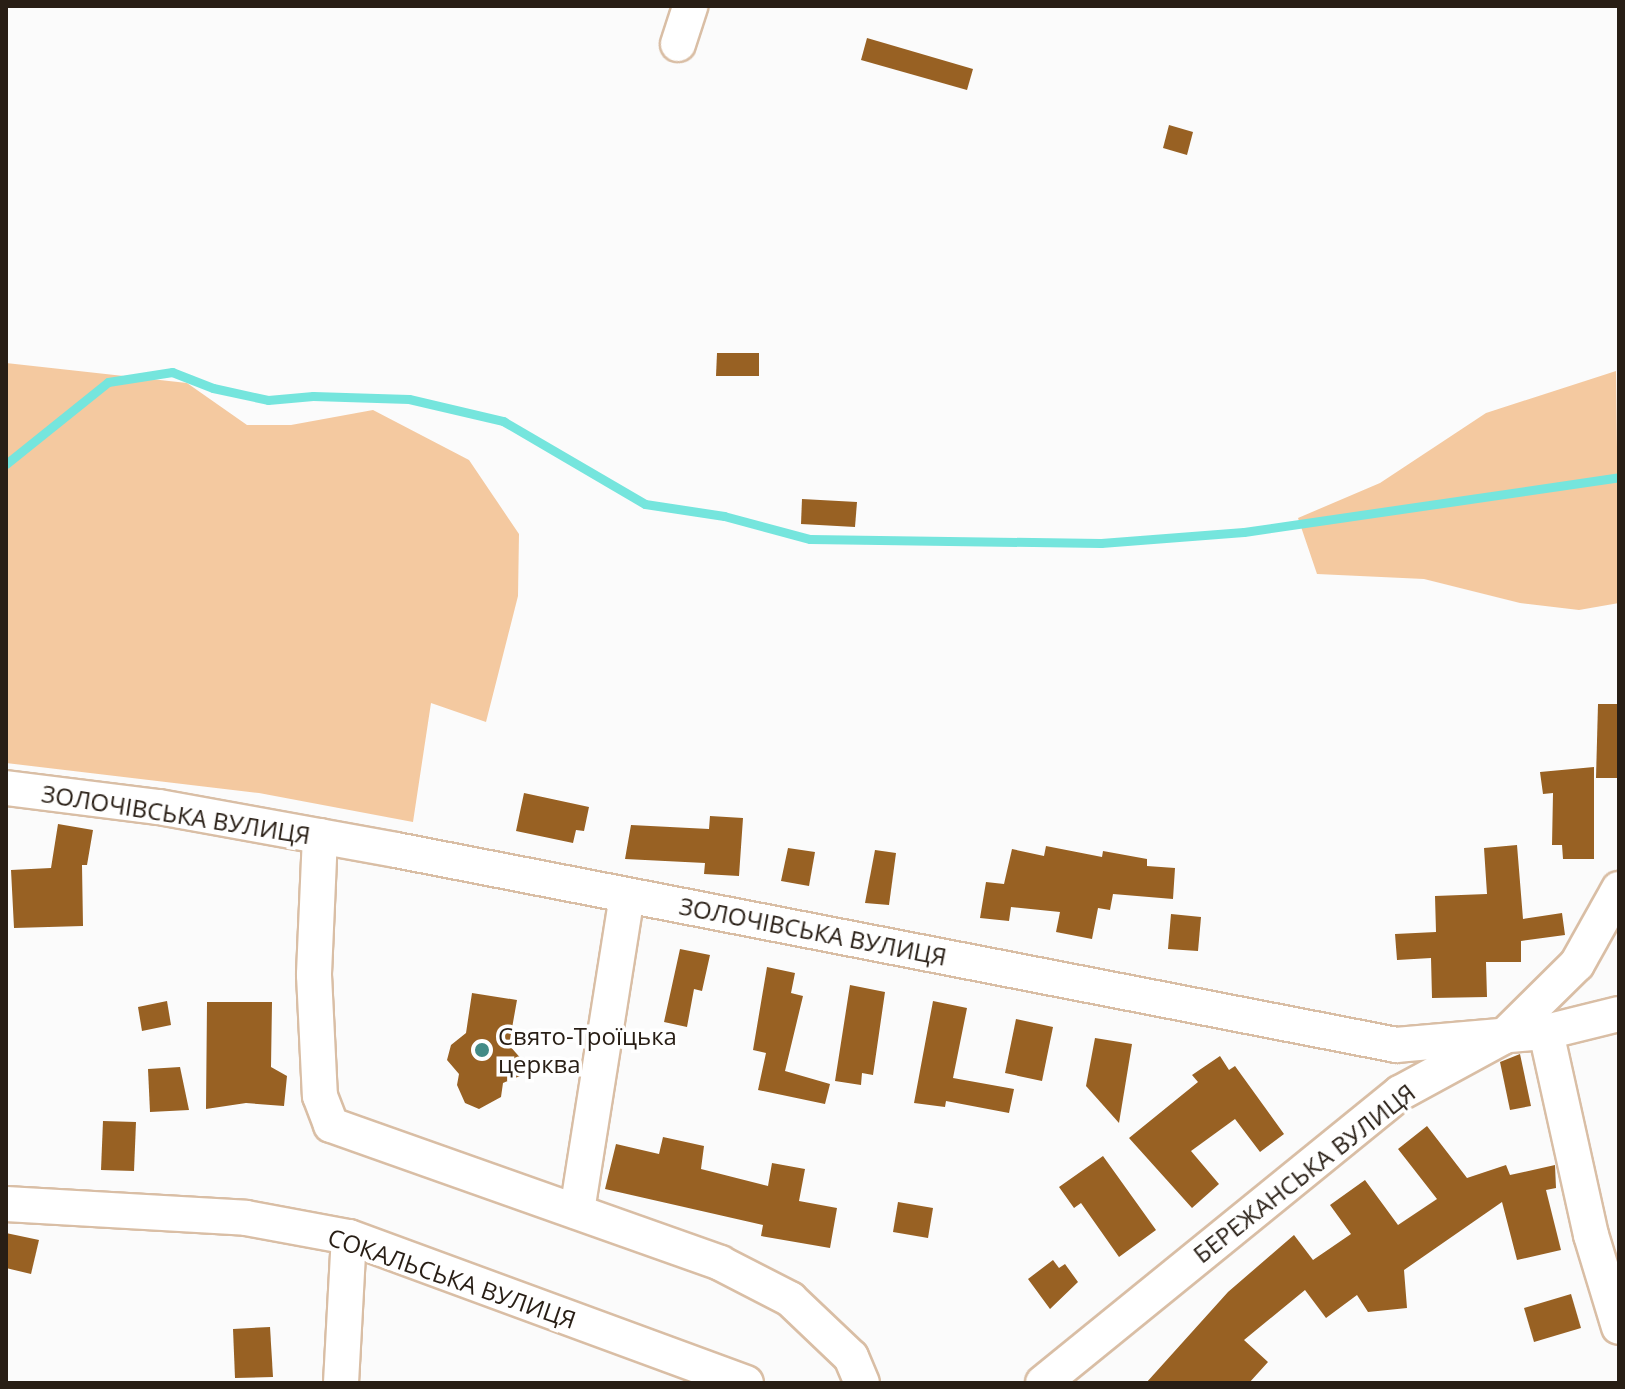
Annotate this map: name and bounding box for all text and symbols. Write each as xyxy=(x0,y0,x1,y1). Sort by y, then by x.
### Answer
street label: ЗОЛОЧІВСЬКА ВУЛИЦЯ xyxy=(40,779,312,849)
street label: ЗОЛОЧІВСЬКА ВУЛИЦЯ xyxy=(677,891,949,971)
place label: Свято-Троїцька церква xyxy=(498,1022,677,1078)
marker: Свято-Троїцька церква xyxy=(473,1041,491,1059)
street label: БЕРЕЖАНСЬКА ВУЛИЦЯ xyxy=(1187,1077,1421,1269)
street label: СОКАЛЬСЬКА ВУЛИЦЯ xyxy=(324,1222,580,1334)

